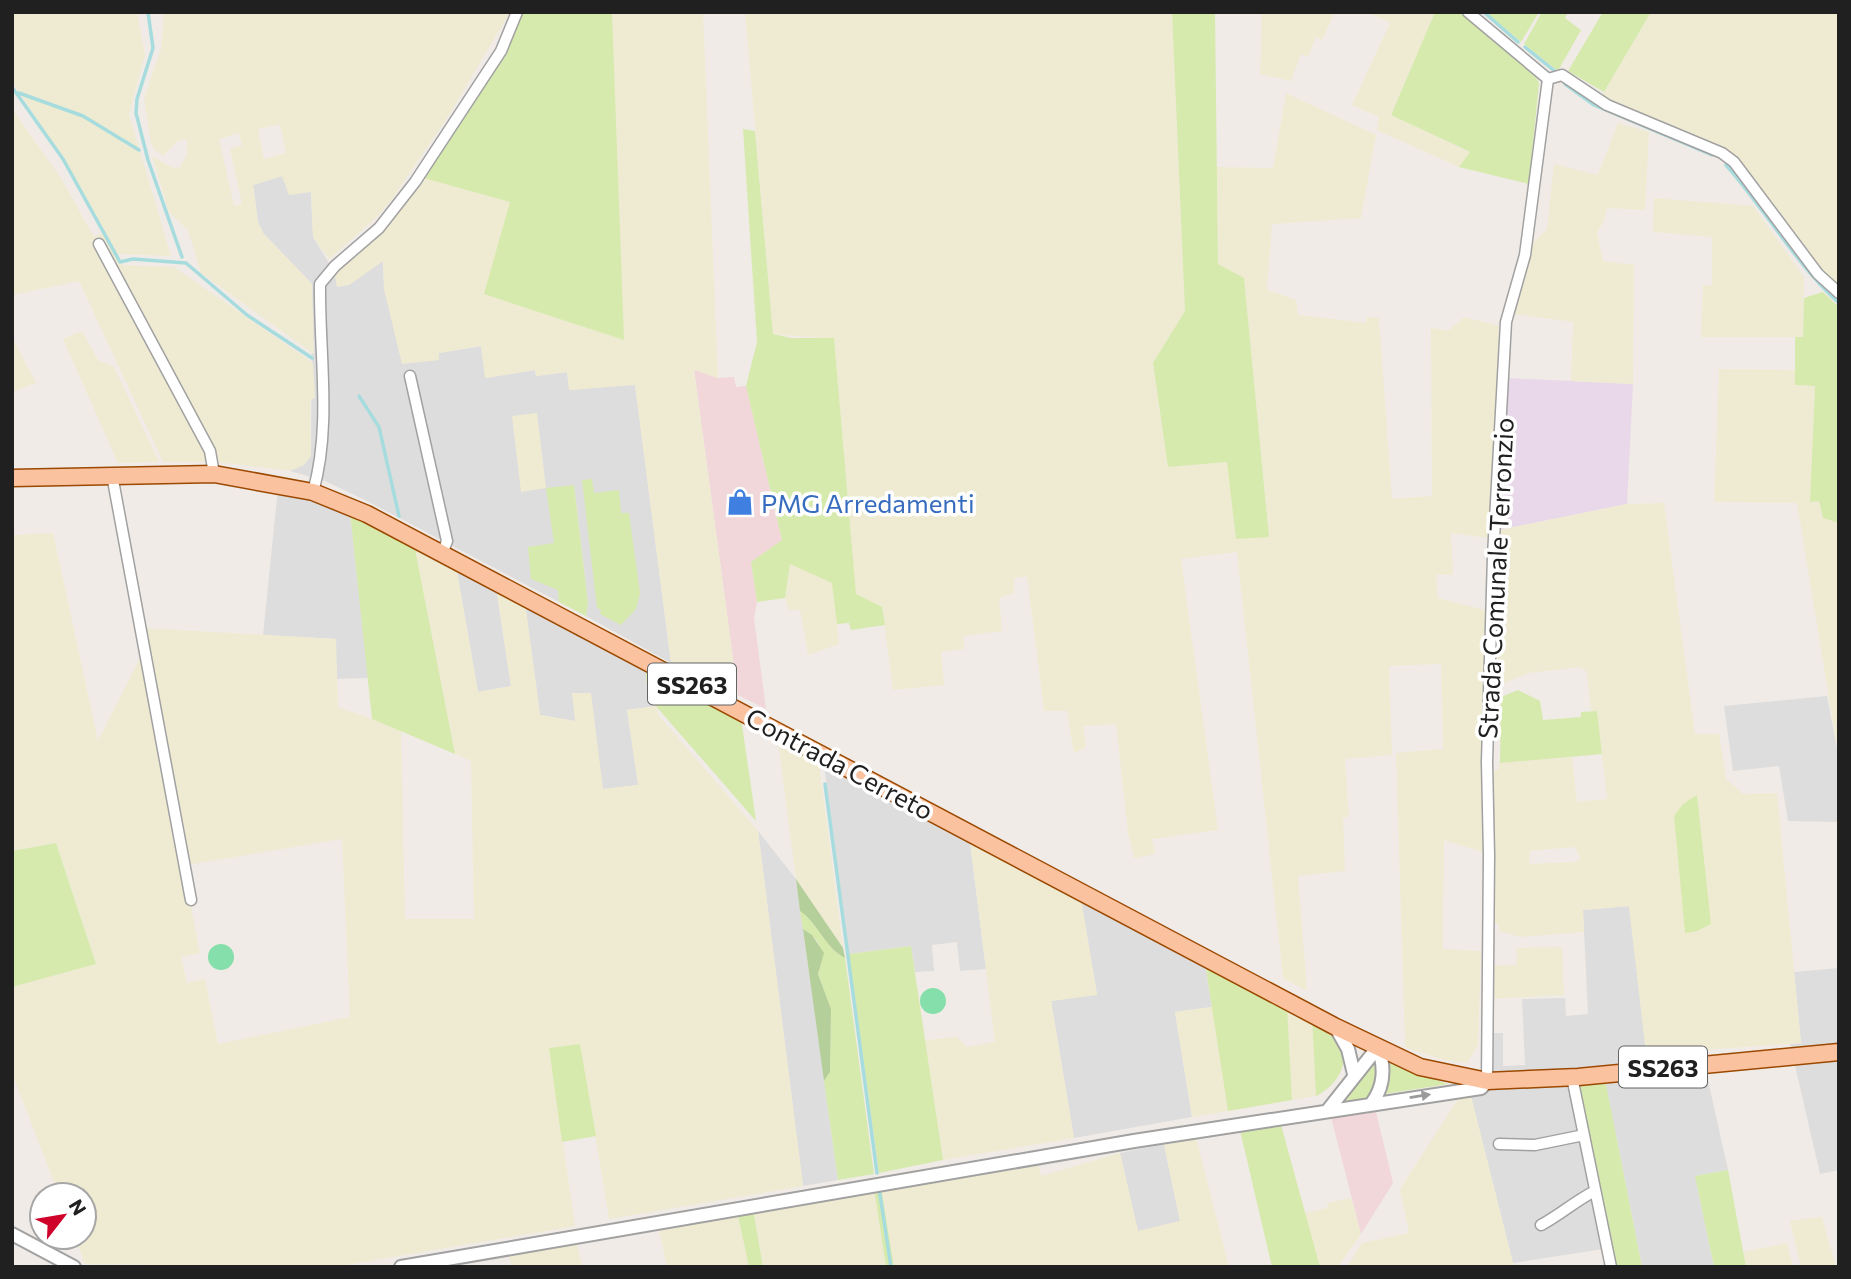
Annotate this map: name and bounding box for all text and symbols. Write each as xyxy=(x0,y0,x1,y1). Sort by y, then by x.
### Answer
street label: Strada Comunale Terronzio xyxy=(1471,417,1519,739)
shop icon: PMG Arredamenti xyxy=(725,487,755,517)
place label: PMG Arredamenti xyxy=(761,487,975,518)
road number: SS263 xyxy=(648,664,736,704)
street label: Contrada Cerreto xyxy=(741,701,939,825)
road number: SS263 xyxy=(1619,1046,1707,1087)
one-way arrow xyxy=(1409,1090,1431,1101)
north arrow xyxy=(28,1181,98,1251)
text: N xyxy=(64,1195,92,1219)

